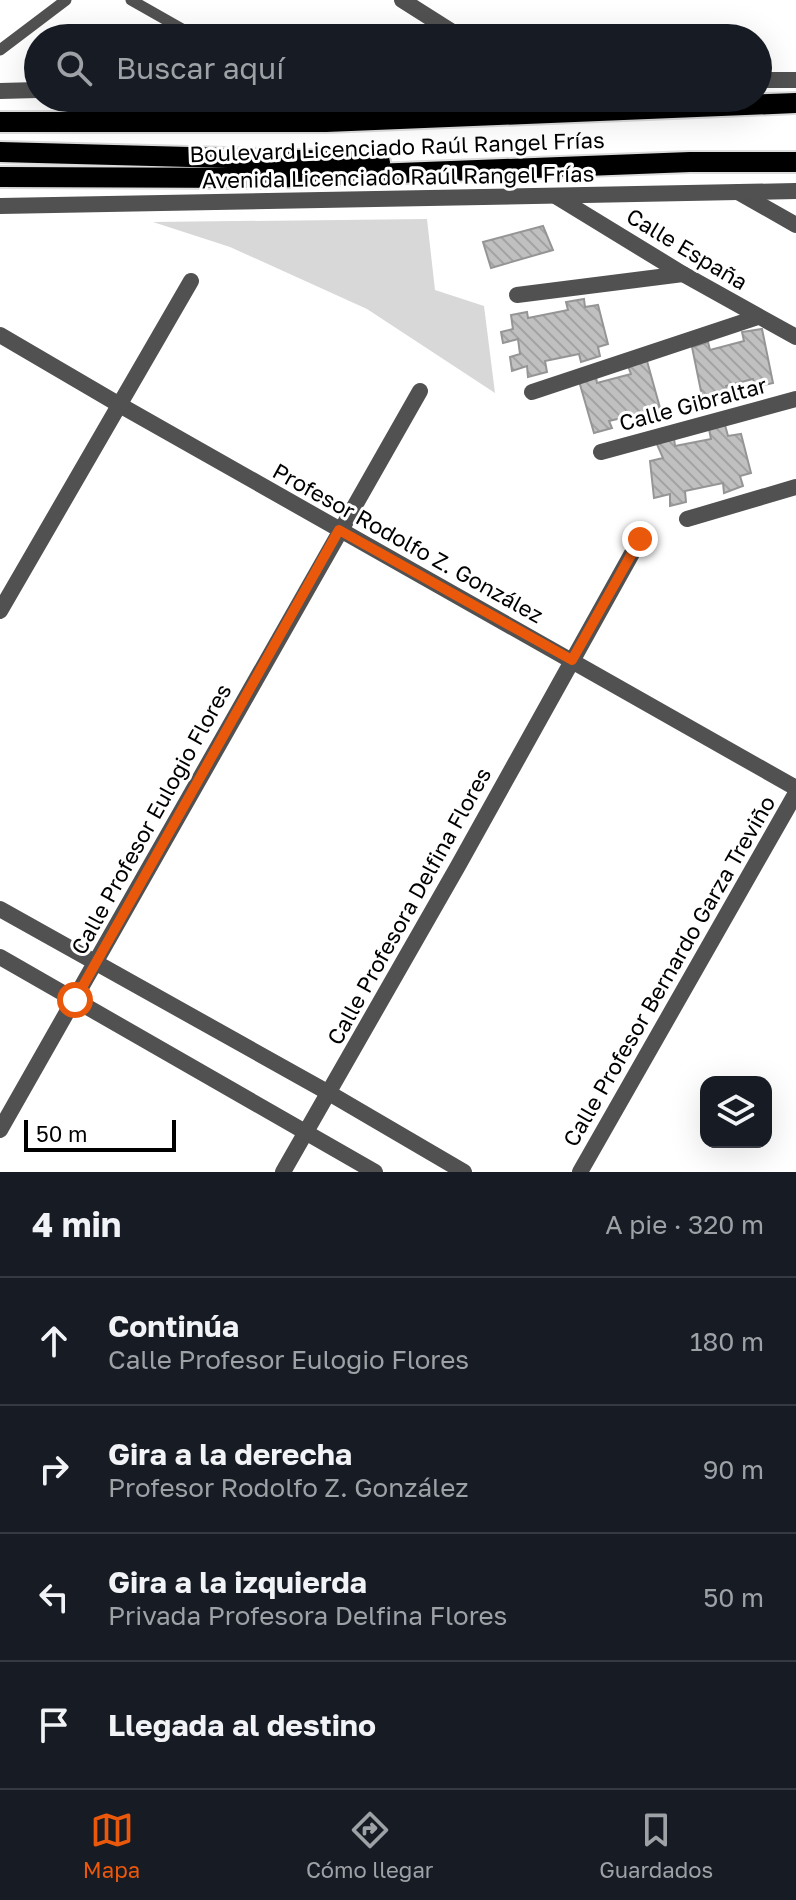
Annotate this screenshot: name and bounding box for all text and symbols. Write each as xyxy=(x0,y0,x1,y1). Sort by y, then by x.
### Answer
search box xyxy=(24,24,772,112)
icon: search xyxy=(52,46,96,90)
text: Buscar aquí xyxy=(116,50,284,86)
street label: Boulevard Licenciado Raúl Rangel Frías xyxy=(189,126,605,167)
street label: Avenida Licenciado Raúl Rangel Frías xyxy=(202,160,594,193)
street label: Calle España xyxy=(622,202,753,295)
street label: Calle Gibraltar xyxy=(616,371,770,436)
street label: Profesor Rodolfo Z. González xyxy=(268,457,548,628)
route end xyxy=(622,521,658,557)
street label: Calle Profesor Eulogio Flores xyxy=(65,679,236,959)
street label: Calle Profesora Delfina Flores xyxy=(321,762,496,1049)
street label: Calle Profesor Bernardo Garza Treviño xyxy=(557,791,780,1151)
route start xyxy=(57,982,93,1018)
map controls xyxy=(700,1076,772,1148)
button: layers xyxy=(700,1076,772,1148)
scale bar xyxy=(24,1116,176,1152)
text: 50 m xyxy=(36,1120,87,1147)
text: 4 min xyxy=(32,1204,121,1244)
text: A pie · 320 m xyxy=(605,1209,764,1240)
text: Continúa xyxy=(108,1308,239,1344)
icon: ahead xyxy=(32,1319,76,1363)
text: 180 m xyxy=(690,1326,764,1357)
text: Calle Profesor Eulogio Flores xyxy=(108,1344,469,1375)
text: Gira a la derecha xyxy=(108,1436,352,1472)
icon: right xyxy=(32,1447,76,1491)
text: 90 m xyxy=(703,1454,764,1485)
text: Profesor Rodolfo Z. González xyxy=(108,1472,469,1503)
text: Gira a la izquierda xyxy=(108,1564,367,1600)
icon: left xyxy=(32,1575,76,1619)
text: 50 m xyxy=(703,1582,764,1613)
text: Privada Profesora Delfina Flores xyxy=(108,1600,507,1631)
icon: arrive xyxy=(32,1703,76,1747)
text: Llegada al destino xyxy=(108,1707,376,1743)
tab: Mapa xyxy=(83,1808,140,1883)
tab: Cómo llegar xyxy=(306,1808,433,1883)
tab: Guardados xyxy=(599,1808,713,1883)

